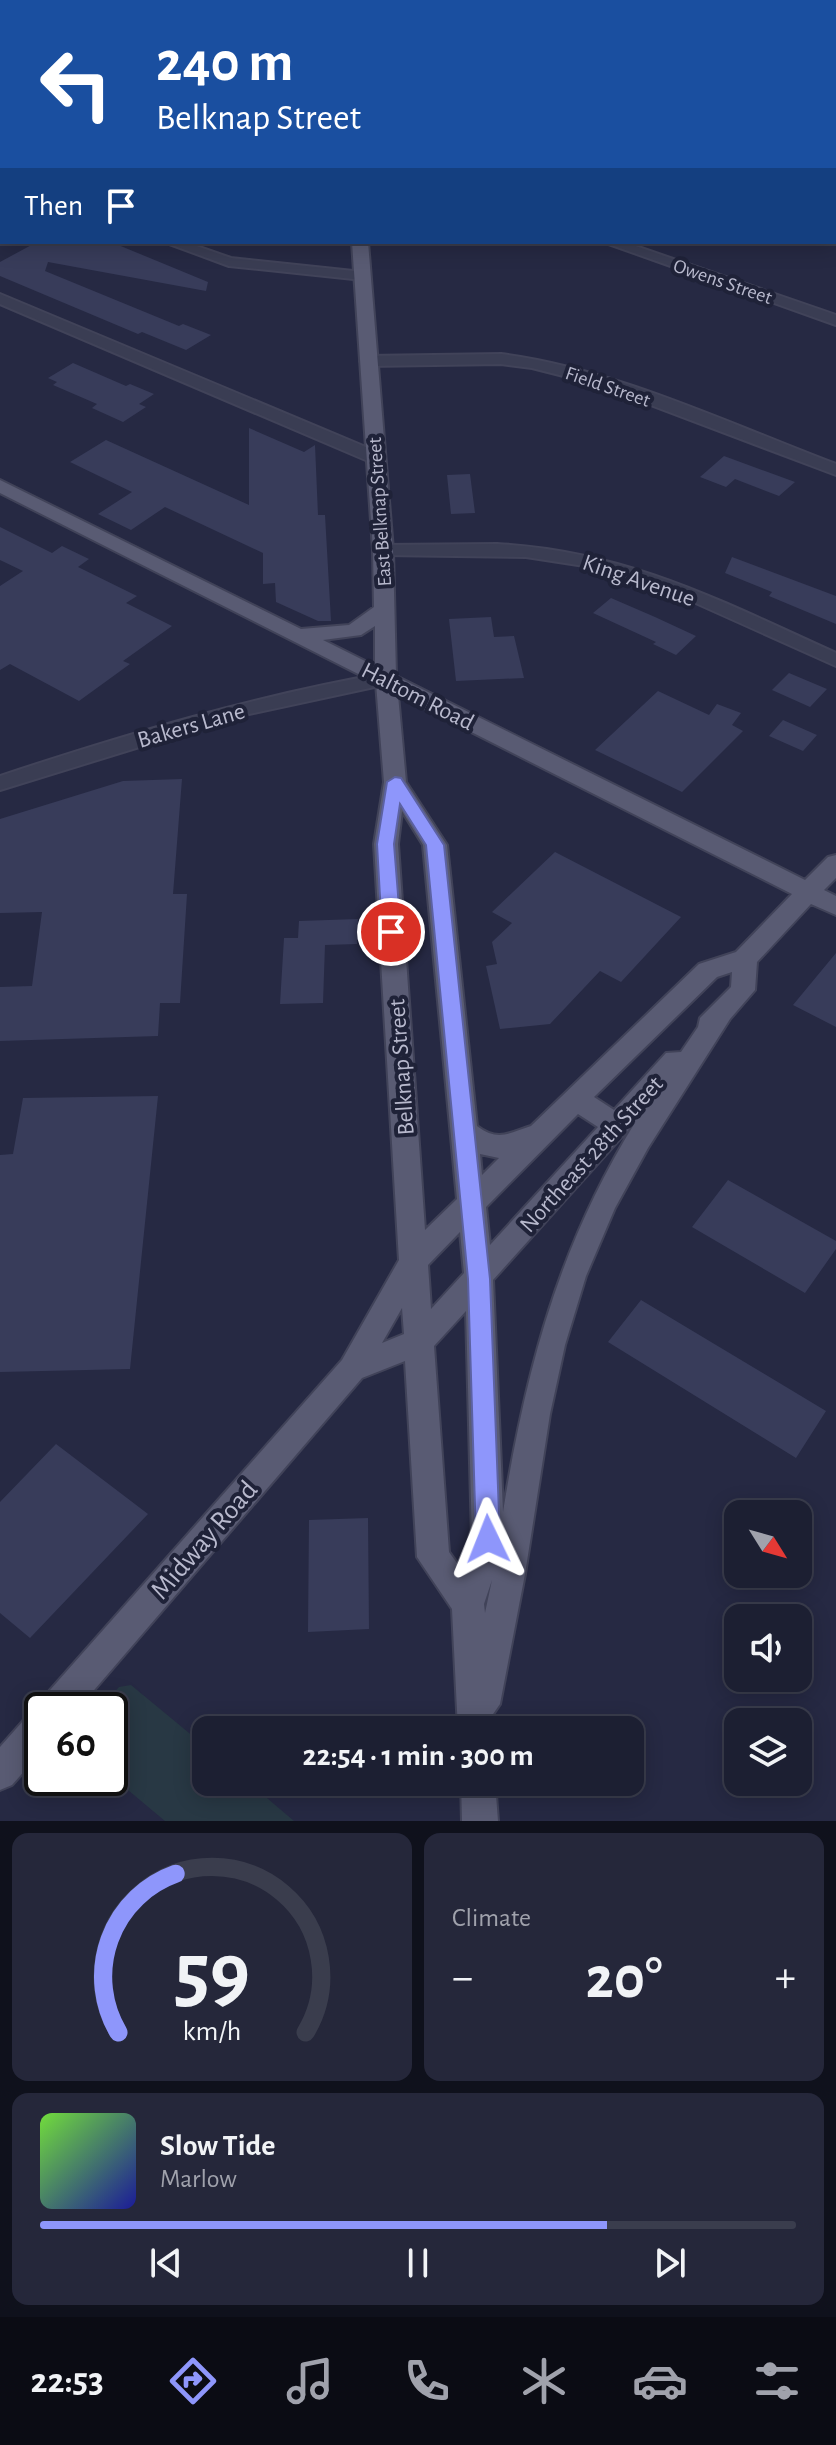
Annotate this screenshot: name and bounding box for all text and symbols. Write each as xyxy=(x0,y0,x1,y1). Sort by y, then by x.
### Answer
icon: left xyxy=(24,32,128,136)
text: 240 m xyxy=(156,35,293,91)
text: Belknap Street xyxy=(156,100,361,136)
icon: arrive xyxy=(99,184,143,228)
text: Then xyxy=(24,191,83,221)
street label: Owens Street xyxy=(671,256,775,308)
street label: Field Street xyxy=(563,363,653,411)
street label: East Belknap Street xyxy=(365,436,395,587)
street label: King Avenue xyxy=(579,551,698,611)
street label: Haltom Road xyxy=(357,658,478,735)
street label: Bakers Lane xyxy=(135,699,248,753)
pin xyxy=(357,898,425,966)
icon: arrive xyxy=(369,910,413,954)
street label: Belknap Street xyxy=(385,998,419,1136)
street label: Northeast 28th Street xyxy=(516,1072,668,1237)
street label: Midway Road xyxy=(146,1476,263,1605)
position arrow xyxy=(446,1497,530,1581)
north arrow xyxy=(724,1500,812,1588)
map controls xyxy=(724,1500,812,1796)
button: sound xyxy=(724,1604,812,1692)
speed limit sign: 60 xyxy=(24,1692,128,1796)
button: layers xyxy=(724,1708,812,1796)
text: 22:54 · 1 min · 300 m xyxy=(302,1741,534,1771)
text: Climate xyxy=(452,1905,531,1931)
text: 59 xyxy=(174,1932,250,2016)
text: 20° xyxy=(585,1949,663,2009)
text: − xyxy=(452,1956,473,2000)
text: + xyxy=(775,1956,796,2000)
text: km/h xyxy=(183,2017,241,2046)
text: Slow Tide xyxy=(160,2131,275,2161)
text: Marlow xyxy=(160,2166,237,2192)
icon: previous xyxy=(144,2241,188,2285)
icon: pause xyxy=(396,2241,440,2285)
icon: next xyxy=(648,2241,692,2285)
icon: directions xyxy=(165,2353,221,2409)
icon: music xyxy=(282,2353,338,2409)
icon: phone xyxy=(399,2353,455,2409)
icon: climate xyxy=(516,2353,572,2409)
icon: car xyxy=(632,2353,688,2409)
icon: filters xyxy=(749,2353,805,2409)
text: 22:53 xyxy=(30,2363,104,2399)

